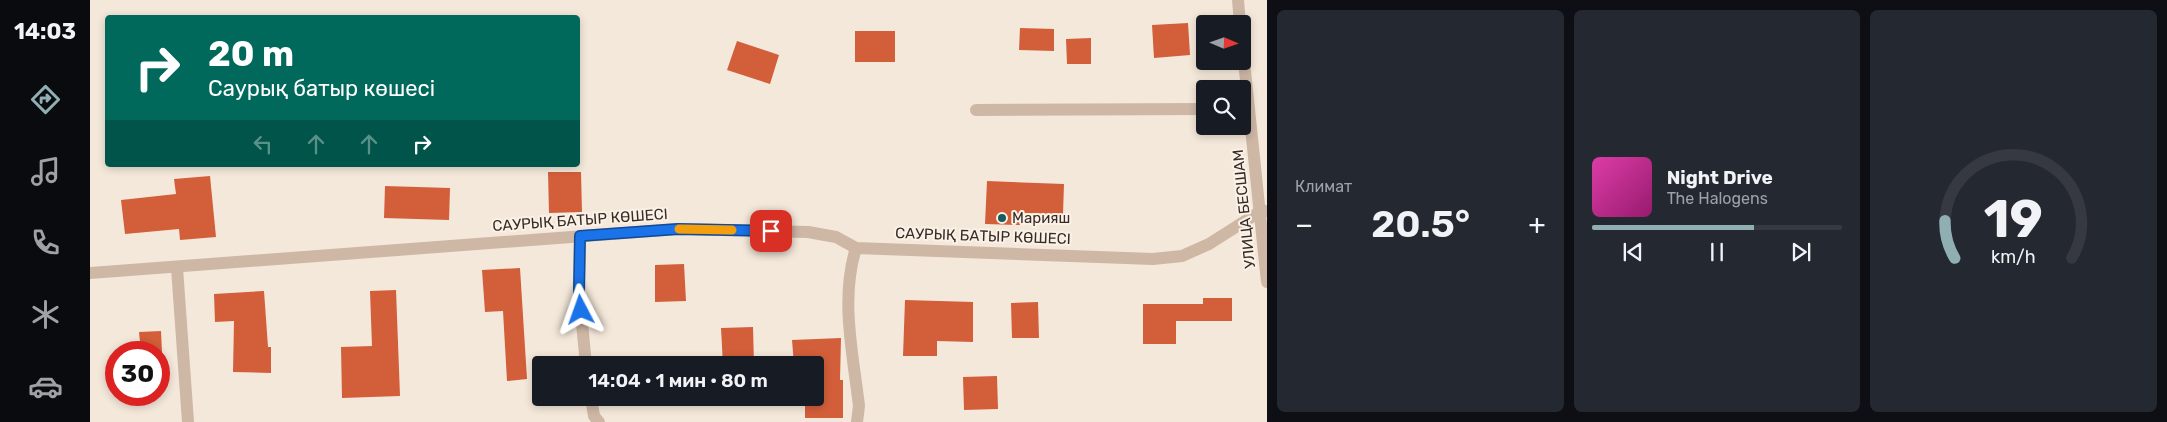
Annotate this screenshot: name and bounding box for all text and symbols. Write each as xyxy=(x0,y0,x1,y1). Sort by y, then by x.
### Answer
north arrow xyxy=(1196,15,1251,70)
map controls xyxy=(1196,15,1251,135)
text: 14:03 xyxy=(14,18,76,45)
text: 20 m xyxy=(208,33,294,75)
icon: right xyxy=(125,35,190,100)
text: Саурық батыр көшесі xyxy=(208,75,435,102)
button: search xyxy=(1196,80,1251,135)
icon: directions xyxy=(28,82,63,117)
icon: left xyxy=(249,130,277,158)
icon: ahead xyxy=(302,130,330,158)
icon: ahead xyxy=(355,130,383,158)
icon: right xyxy=(408,130,436,158)
street label: УЛИЦА БЕСШАМ xyxy=(1229,149,1259,269)
icon: music xyxy=(28,154,63,189)
text: Night Drive xyxy=(1667,166,1773,189)
text: Климат xyxy=(1295,177,1352,196)
text: 19 xyxy=(1984,188,2043,250)
text: The Halogens xyxy=(1667,189,1768,208)
text: 20.5° xyxy=(1371,201,1470,247)
street label: САУРЫҚ БАТЫР КӨШЕСІ xyxy=(492,205,668,235)
text: − xyxy=(1295,208,1313,241)
text: + xyxy=(1528,208,1546,241)
place label: Марияш xyxy=(1012,209,1070,227)
pin xyxy=(750,210,792,252)
marker: Марияш xyxy=(996,212,1008,224)
icon: arrive xyxy=(757,217,785,245)
street label: САУРЫҚ БАТЫР КӨШЕСІ xyxy=(895,224,1071,248)
icon: phone xyxy=(28,225,63,260)
icon: previous xyxy=(1619,238,1647,266)
icon: pause xyxy=(1703,238,1731,266)
icon: next xyxy=(1787,238,1815,266)
text: km/h xyxy=(1991,246,2036,267)
position arrow xyxy=(554,283,606,335)
icon: climate xyxy=(28,297,63,332)
speed limit sign: 30 xyxy=(105,341,170,406)
icon: car xyxy=(28,369,63,404)
text: 14:04 · 1 мин · 80 m xyxy=(588,369,768,392)

